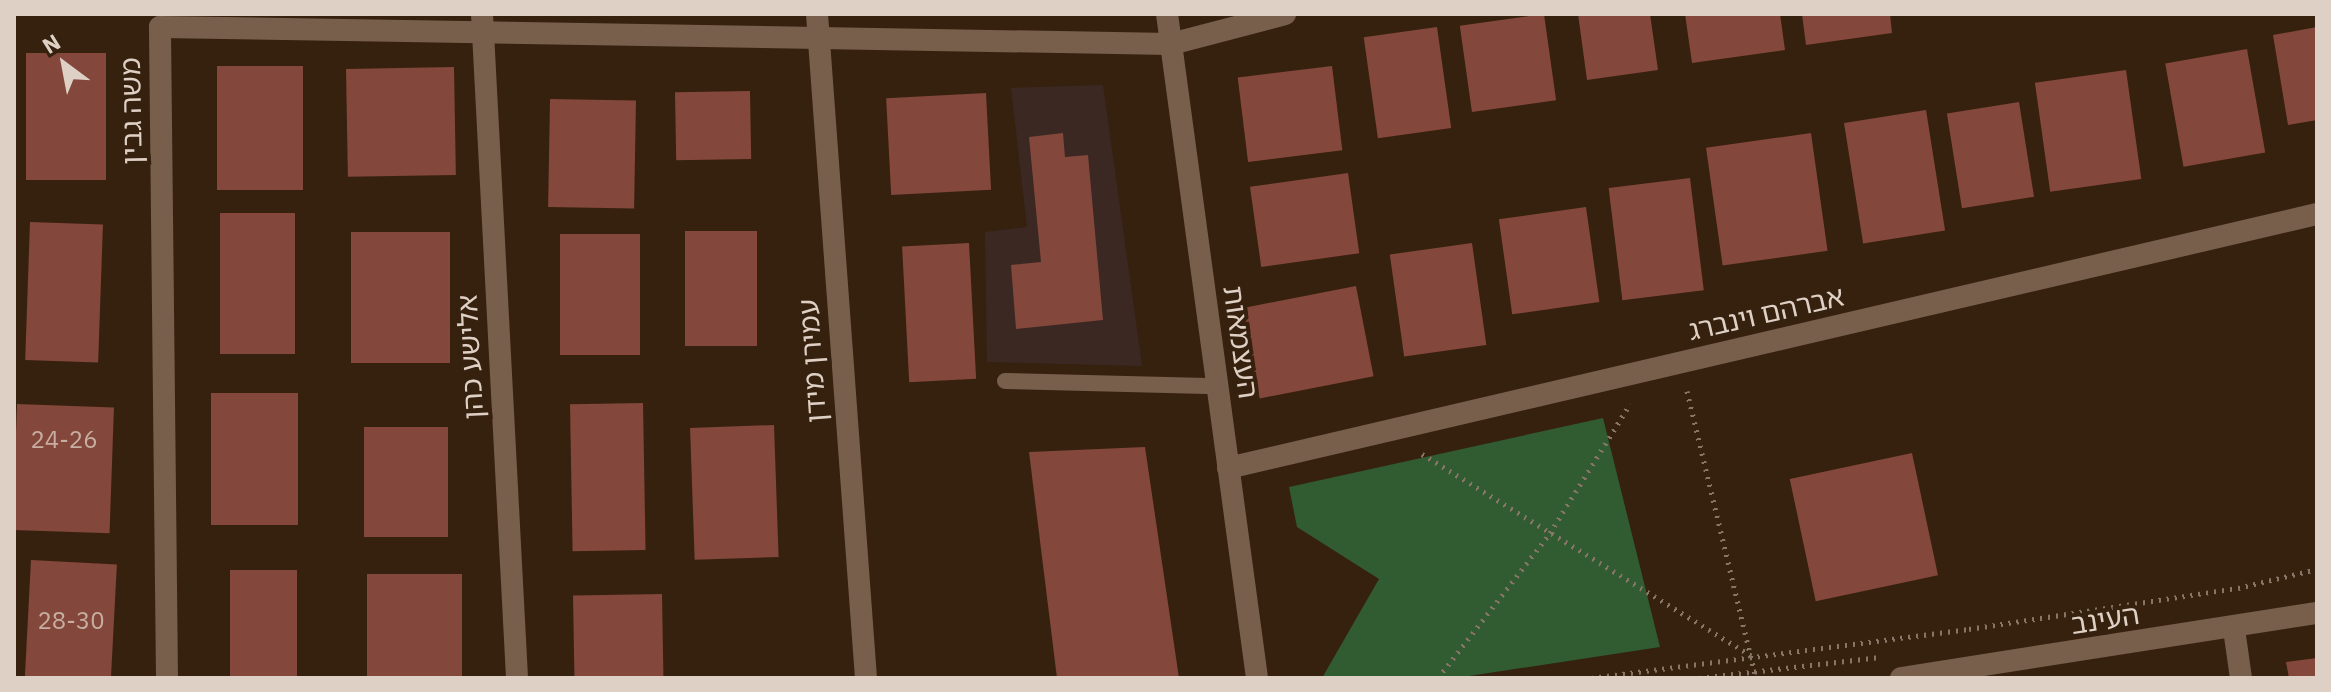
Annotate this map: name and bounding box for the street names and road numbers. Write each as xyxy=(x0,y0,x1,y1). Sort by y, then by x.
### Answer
street label: משה גבין xyxy=(113,57,149,165)
street label: אברהם וינברג xyxy=(1685,279,1847,347)
street label: העצמאות xyxy=(1216,283,1266,401)
street label: אלישע כהן xyxy=(450,294,490,420)
street label: עמירן מידן xyxy=(791,298,833,424)
street label: העינב xyxy=(2068,597,2142,641)

